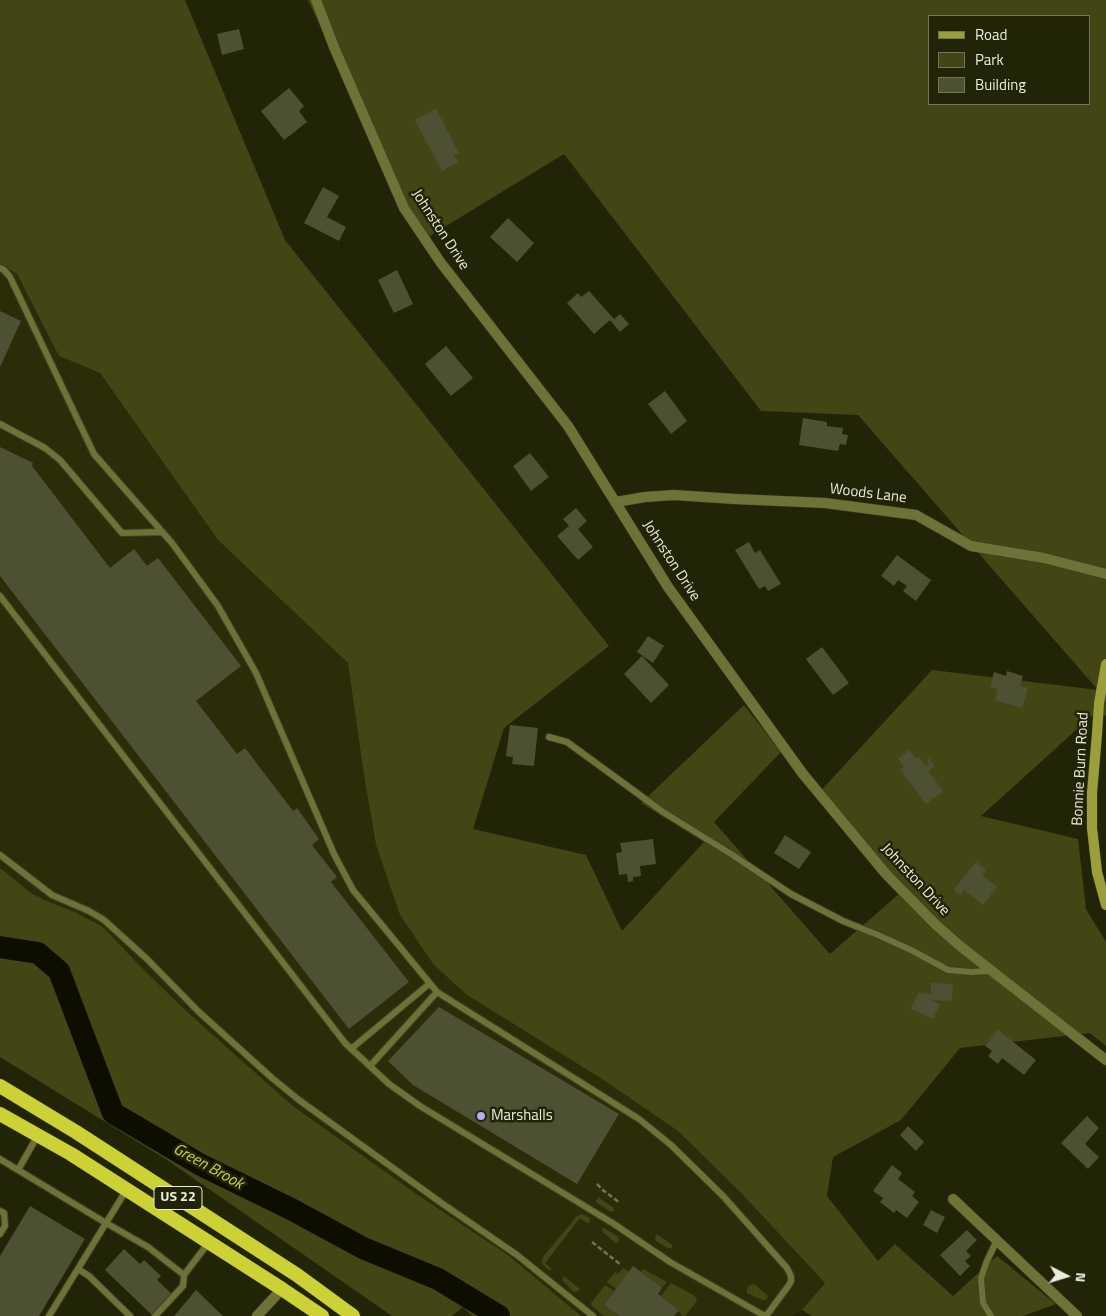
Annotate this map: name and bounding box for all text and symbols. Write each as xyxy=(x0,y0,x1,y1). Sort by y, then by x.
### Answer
legend xyxy=(928,15,1091,105)
text: Road xyxy=(975,23,1007,46)
text: Park xyxy=(975,48,1004,71)
text: Building xyxy=(975,73,1026,96)
street label: Johnston Drive xyxy=(407,186,473,274)
street label: Woods Lane xyxy=(829,480,907,508)
street label: Johnston Drive xyxy=(638,517,704,605)
street label: Bonnie Burn Road xyxy=(1069,712,1093,826)
street label: Johnston Drive xyxy=(877,840,953,920)
place label: Marshalls xyxy=(491,1107,553,1125)
marker: Marshalls xyxy=(475,1110,487,1122)
water label: Green Brook xyxy=(170,1140,246,1194)
road number: US 22 xyxy=(154,1186,202,1210)
north arrow xyxy=(1041,1251,1091,1301)
text: N xyxy=(1071,1272,1092,1283)

